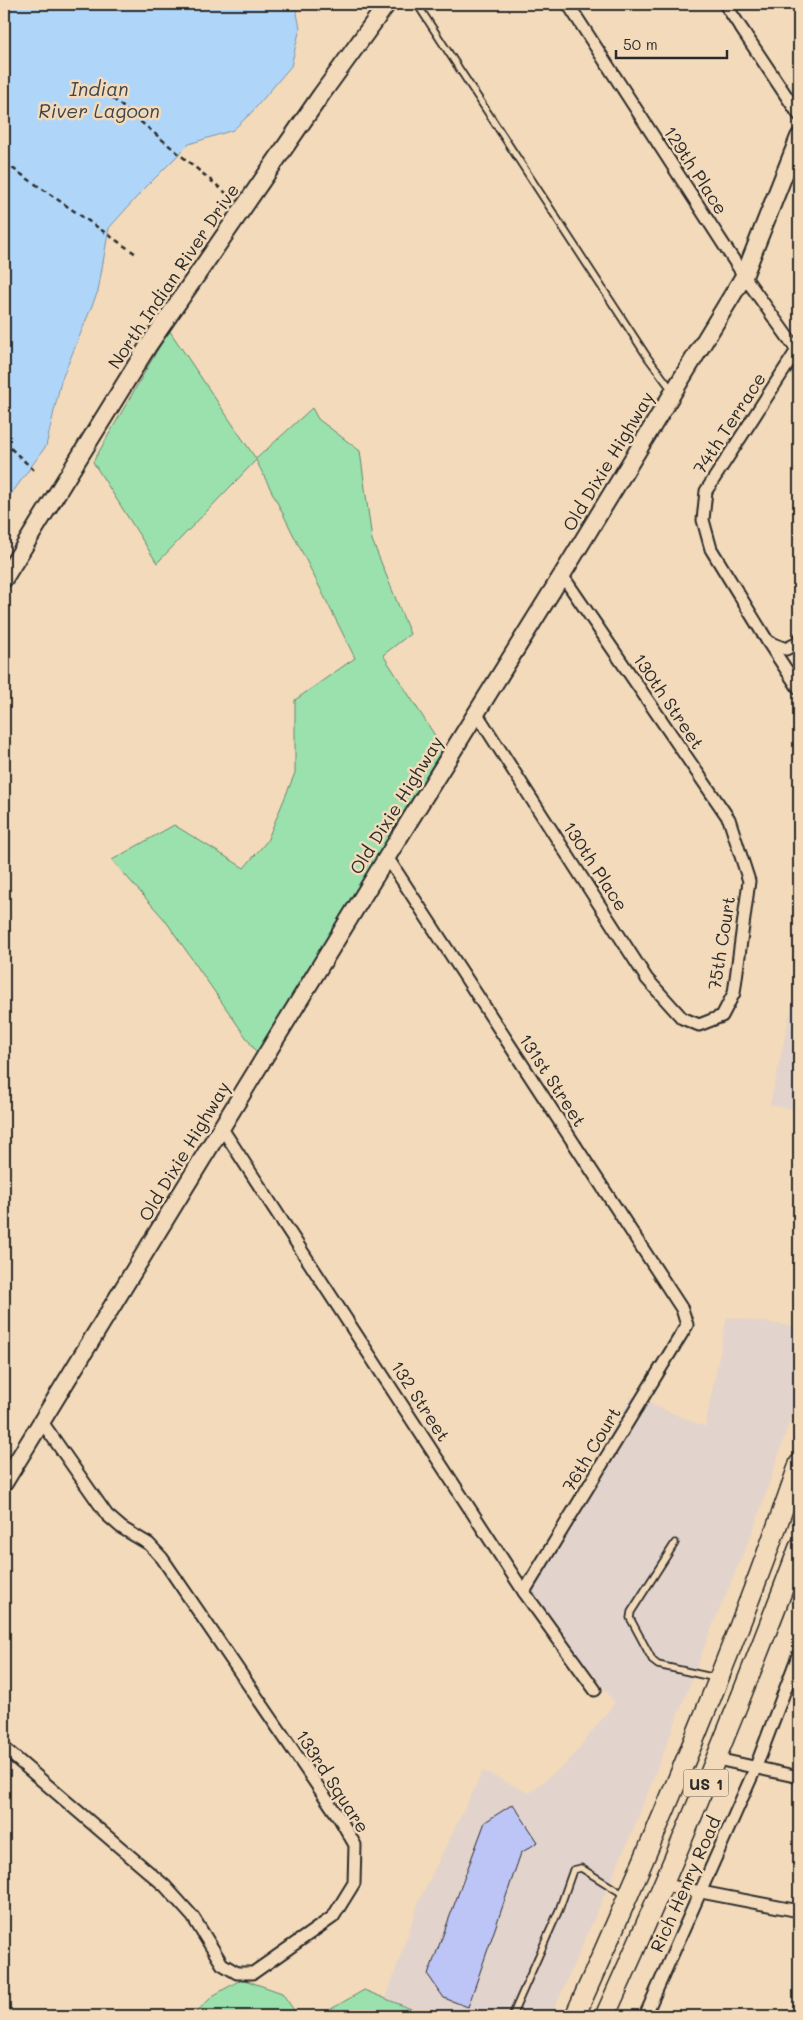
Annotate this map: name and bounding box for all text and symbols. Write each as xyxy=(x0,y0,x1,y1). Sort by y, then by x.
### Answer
scale bar xyxy=(616,28,727,60)
text: 50 m xyxy=(623,34,658,54)
water label: Indian River Lagoon xyxy=(38,76,160,123)
street label: 129th Place xyxy=(658,121,734,219)
street label: North Indian River Drive xyxy=(102,179,244,373)
street label: 74th Terrace xyxy=(687,368,771,478)
street label: Old Dixie Highway xyxy=(557,387,659,535)
street label: 130th Street xyxy=(628,648,710,754)
street label: Old Dixie Highway xyxy=(344,731,448,879)
street label: 130th Place xyxy=(558,817,634,915)
street label: 75th Court xyxy=(702,894,740,992)
street label: 131st Street xyxy=(514,1029,592,1131)
street label: Old Dixie Highway xyxy=(133,1077,235,1225)
street label: 132 Street xyxy=(386,1356,456,1446)
street label: 76th Court xyxy=(556,1402,626,1496)
street label: 133rd Square xyxy=(291,1725,375,1837)
road number: US 1 xyxy=(684,1770,728,1796)
street label: Rich Henry Road xyxy=(644,1812,726,1956)

